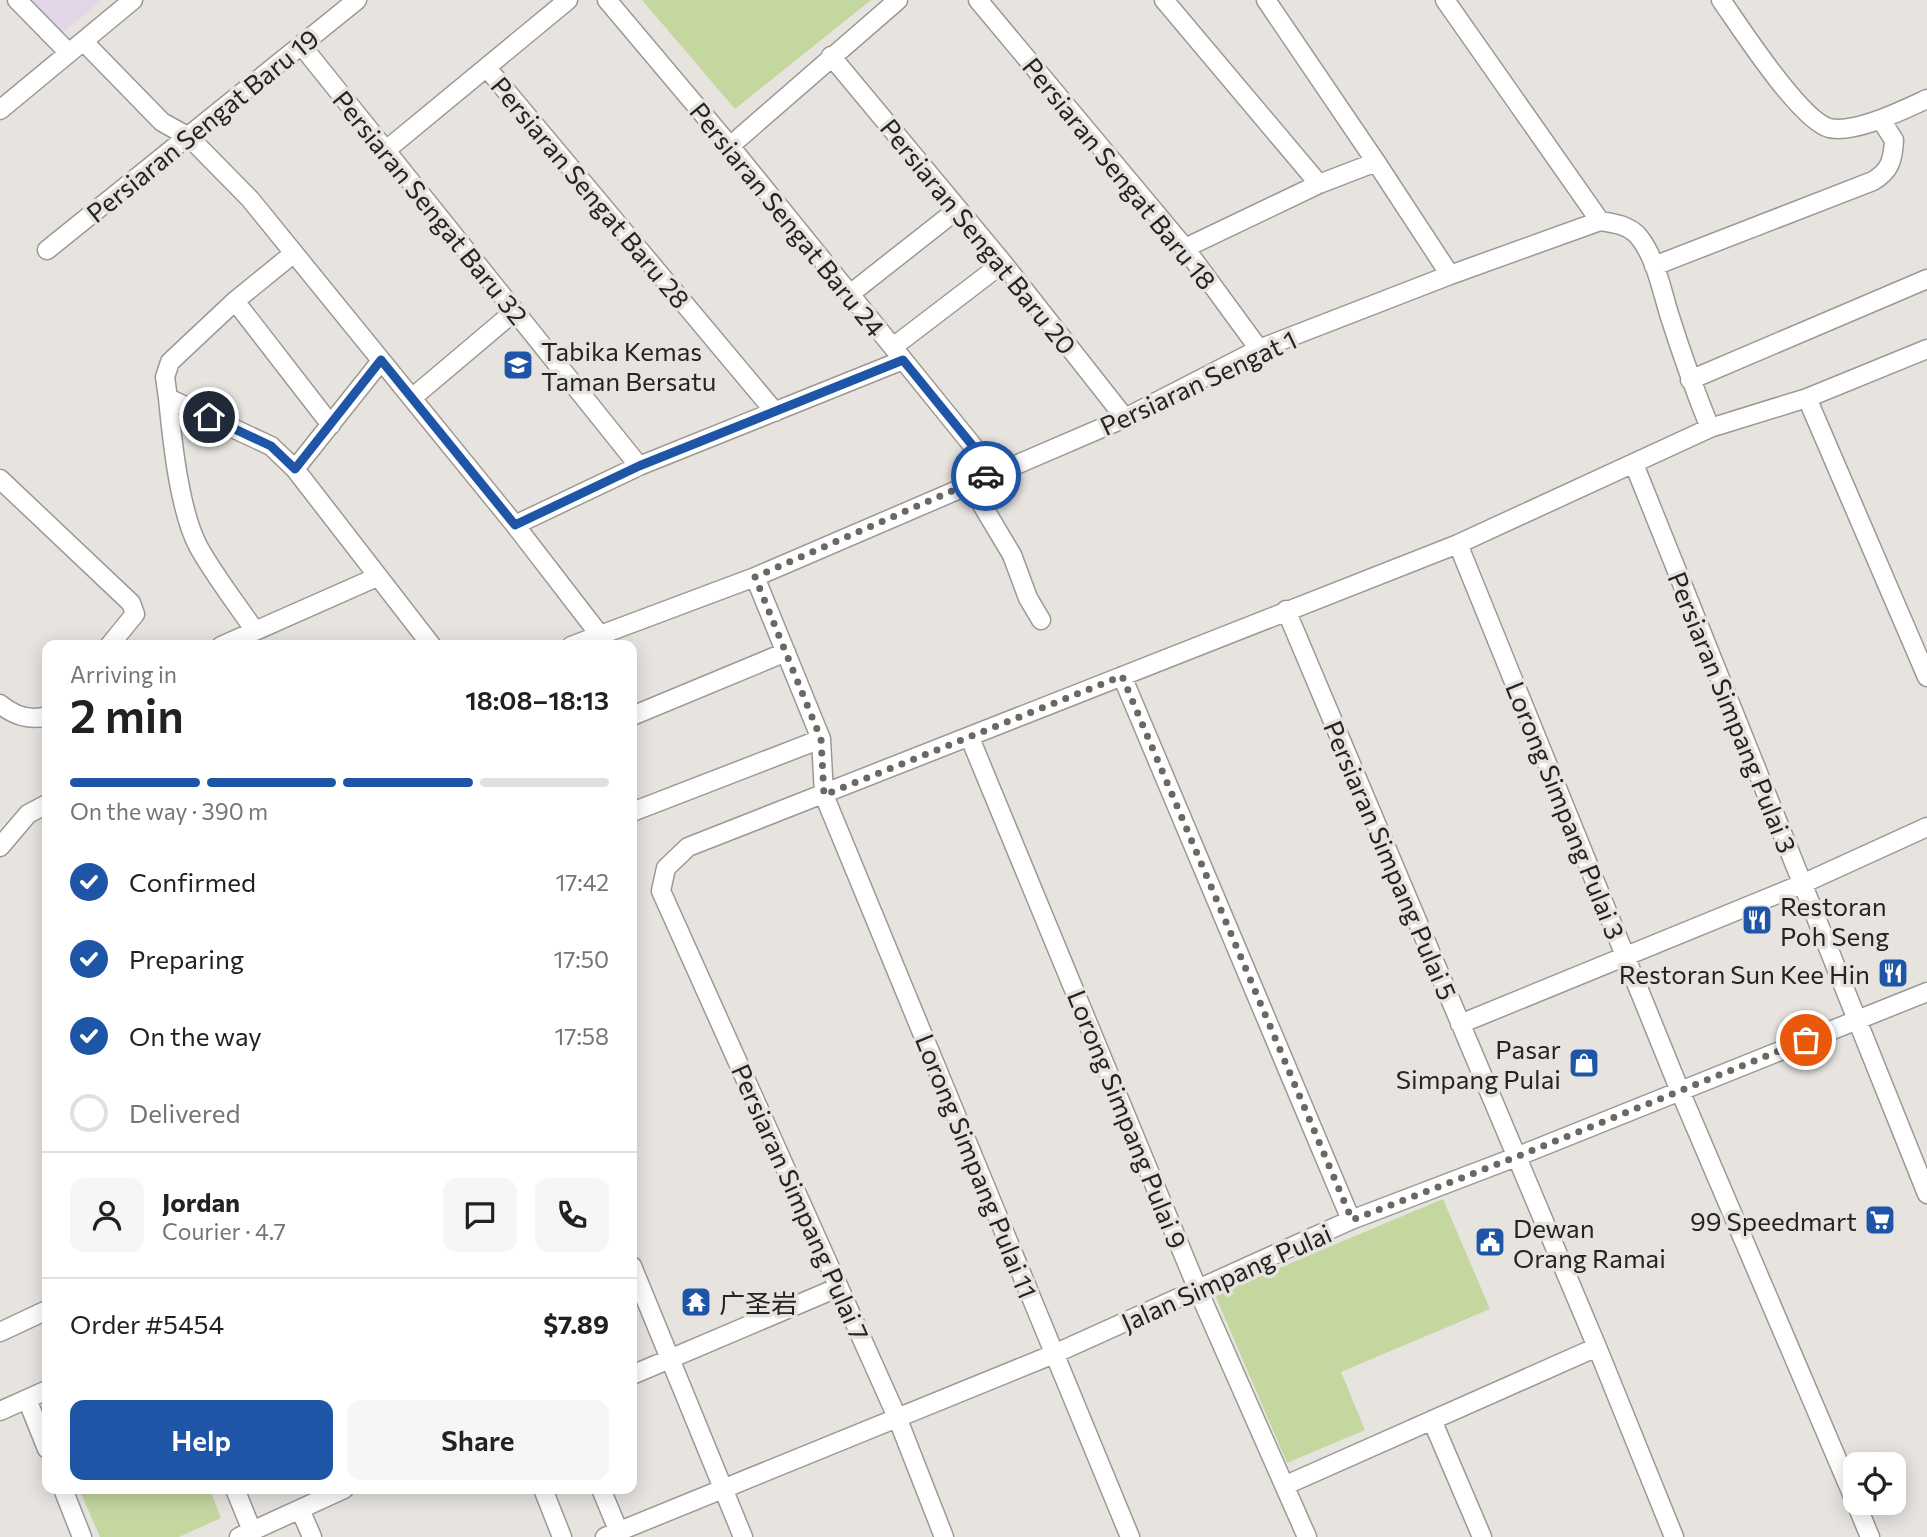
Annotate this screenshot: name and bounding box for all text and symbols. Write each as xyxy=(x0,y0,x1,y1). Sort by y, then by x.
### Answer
street label: Persiaran Sengat Baru 19 xyxy=(80,22,324,228)
street label: Persiaran Sengat Baru 18 xyxy=(1017,51,1223,295)
street label: Persiaran Sengat Baru 28 xyxy=(485,70,697,314)
street label: Persiaran Sengat Baru 32 xyxy=(327,84,535,330)
street label: Persiaran Sengat Baru 24 xyxy=(684,96,892,342)
street label: Persiaran Sengat Baru 20 xyxy=(874,112,1084,360)
street label: Persiaran Sengat 1 xyxy=(1095,323,1301,441)
place label: Tabika Kemas Taman Bersatu xyxy=(541,335,716,396)
school or university icon: Tabika Kemas Taman Bersatu xyxy=(501,348,535,382)
pin xyxy=(179,387,239,447)
icon: home xyxy=(190,398,228,436)
courier xyxy=(951,441,1021,511)
icon: car xyxy=(967,457,1005,495)
street label: Persiaran Simpang Pulai 3 xyxy=(1662,567,1804,857)
text: Arriving in xyxy=(70,660,177,688)
street label: Lorong Simpang Pulai 3 xyxy=(1500,677,1632,943)
text: 18:08–18:13 xyxy=(465,684,609,715)
text: 2 min xyxy=(70,686,184,742)
street label: Persiaran Simpang Pulai 5 xyxy=(1318,716,1464,1004)
text: On the way · 390 m xyxy=(70,797,268,825)
icon: check xyxy=(70,863,108,901)
text: Confirmed xyxy=(129,866,256,897)
text: 17:42 xyxy=(555,868,609,896)
place label: Restoran Poh Seng xyxy=(1780,890,1889,951)
restaurant icon: Restoran Poh Seng xyxy=(1740,903,1774,937)
icon: check xyxy=(70,940,108,978)
text: Preparing xyxy=(129,943,244,974)
text: 17:50 xyxy=(553,945,609,973)
restaurant icon: Restoran Sun Kee Hin xyxy=(1876,956,1910,990)
place label: Restoran Sun Kee Hin xyxy=(1619,958,1870,989)
street label: Lorong Simpang Pulai 9 xyxy=(1062,985,1194,1253)
pin xyxy=(1776,1010,1836,1070)
icon: check xyxy=(70,1017,108,1055)
text: On the way xyxy=(129,1020,262,1051)
icon: bag xyxy=(1787,1021,1825,1059)
text: 17:58 xyxy=(554,1022,609,1050)
street label: Lorong Simpang Pulai 11 xyxy=(910,1029,1044,1303)
place label: Pasar Simpang Pulai xyxy=(1396,1033,1561,1094)
shop icon: Pasar Simpang Pulai xyxy=(1567,1046,1601,1080)
street label: Persiaran Simpang Pulai 7 xyxy=(726,1059,876,1345)
text: Delivered xyxy=(129,1097,240,1128)
button: person xyxy=(70,1178,144,1252)
button: chat xyxy=(443,1178,517,1252)
button: phone xyxy=(535,1178,609,1252)
text: Jordan xyxy=(162,1186,240,1217)
supermarket icon: 99 Speedmart xyxy=(1863,1203,1897,1237)
place label: 99 Speedmart xyxy=(1690,1205,1857,1236)
place label: Dewan Orang Ramai xyxy=(1513,1212,1666,1273)
text: Courier · 4.7 xyxy=(162,1217,286,1245)
street label: Jalan Simpang Pulai xyxy=(1116,1217,1336,1337)
public building icon: Dewan Orang Ramai xyxy=(1473,1225,1507,1259)
temple icon: 广圣岩 xyxy=(679,1285,713,1319)
place label: 广圣岩 xyxy=(719,1287,797,1318)
text: Order #5454 xyxy=(70,1308,224,1339)
text: $7.89 xyxy=(543,1308,609,1339)
button: Help xyxy=(70,1400,333,1480)
button: Share xyxy=(347,1400,609,1480)
map controls xyxy=(1843,1452,1906,1515)
button: locate xyxy=(1843,1452,1906,1515)

